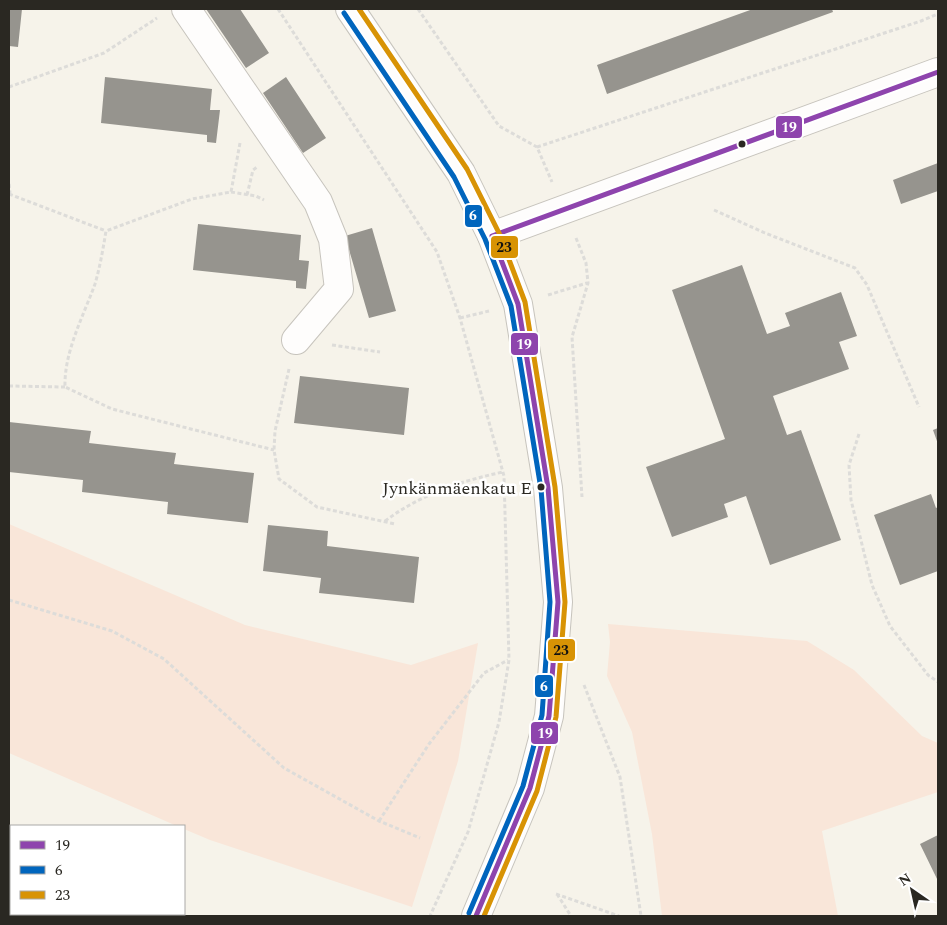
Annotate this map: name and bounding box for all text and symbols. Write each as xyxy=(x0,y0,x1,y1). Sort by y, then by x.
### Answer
line badge: 19 xyxy=(775,115,803,139)
text: 19 xyxy=(781,117,797,138)
unlabelled marker xyxy=(737,139,747,149)
line badge: 6 xyxy=(464,204,483,228)
text: 6 xyxy=(469,205,477,226)
line badge: 23 xyxy=(490,235,519,259)
text: 23 xyxy=(496,237,512,258)
line badge: 19 xyxy=(510,332,539,356)
text: 19 xyxy=(516,334,532,355)
place label: Jynkänmäenkatu E xyxy=(382,475,532,502)
marker: Jynkänmäenkatu E xyxy=(536,482,546,492)
line badge: 23 xyxy=(547,638,576,662)
text: 23 xyxy=(553,640,569,661)
line badge: 6 xyxy=(534,674,554,698)
text: 6 xyxy=(540,676,548,697)
line badge: 19 xyxy=(530,721,559,745)
text: 19 xyxy=(537,723,553,744)
legend xyxy=(10,825,185,915)
text: 19 xyxy=(55,834,70,857)
text: 6 xyxy=(55,859,63,882)
north arrow xyxy=(887,865,937,915)
text: N xyxy=(894,868,916,892)
text: 23 xyxy=(55,884,71,907)

